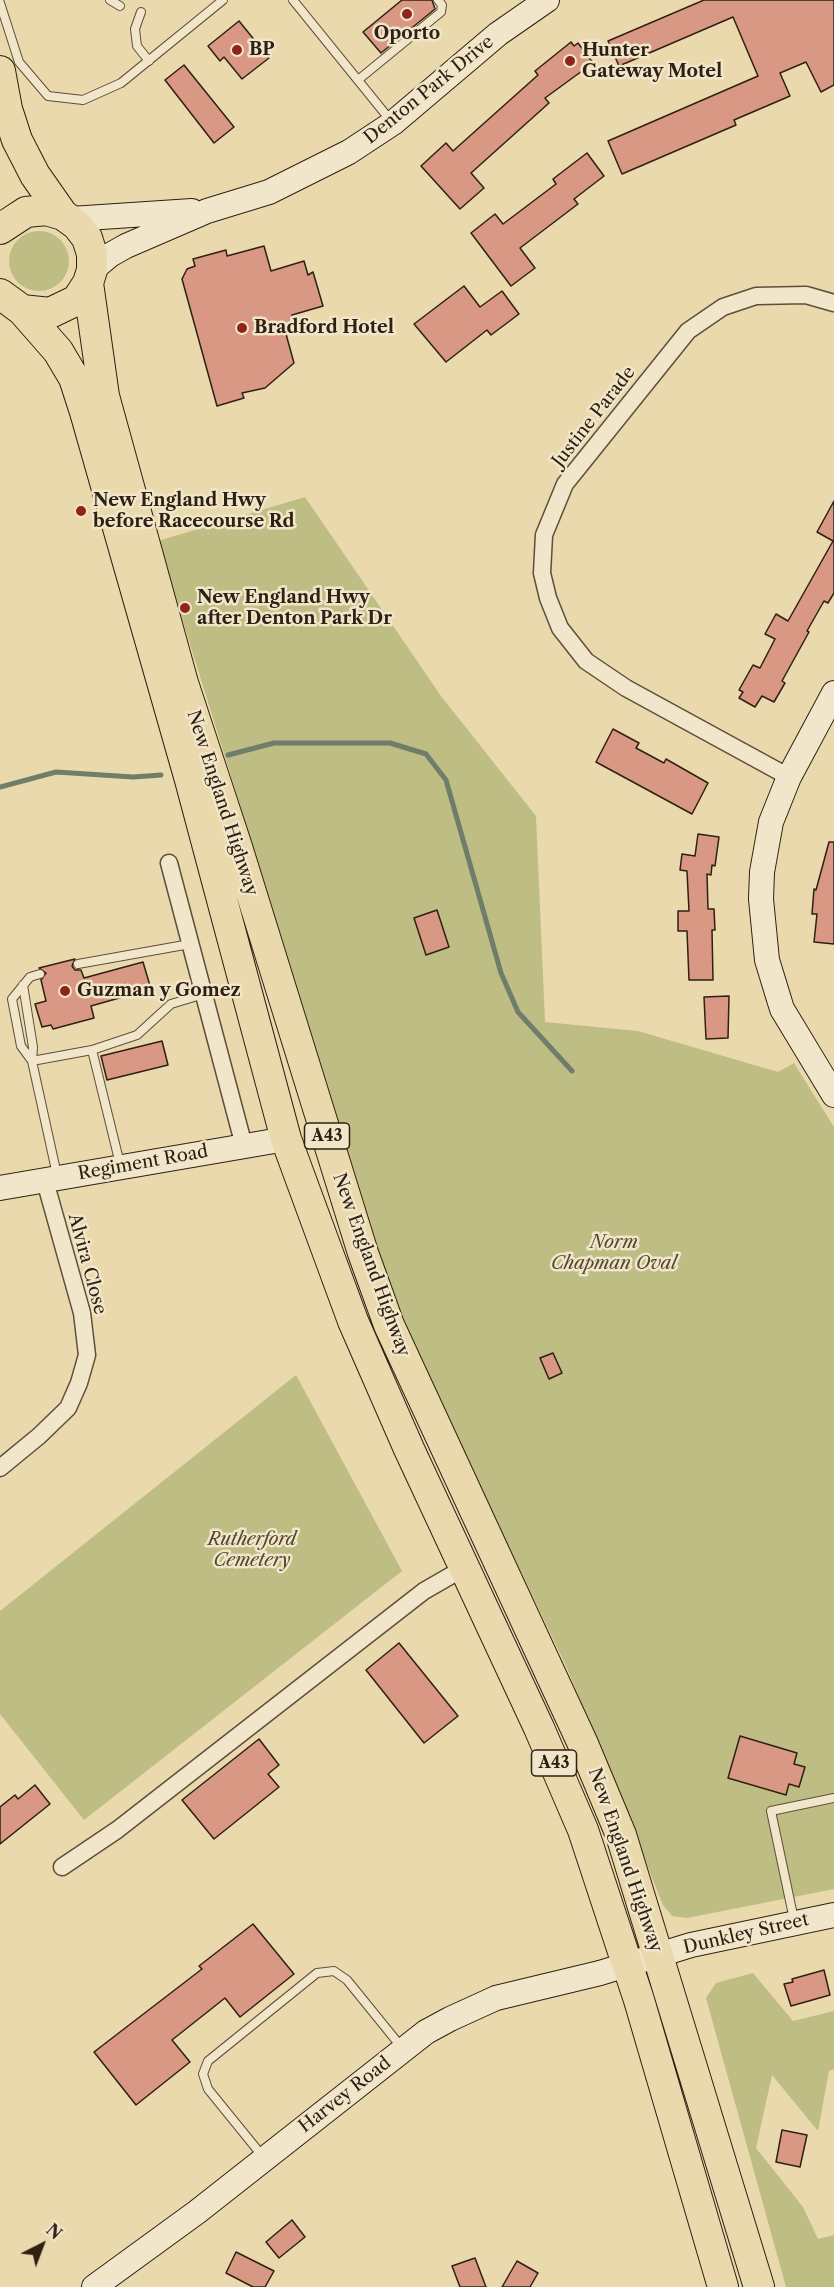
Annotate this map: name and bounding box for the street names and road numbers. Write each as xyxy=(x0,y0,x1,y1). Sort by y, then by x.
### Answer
street label: Denton Park Drive xyxy=(360,31,498,149)
street label: Justine Parade xyxy=(548,362,640,472)
street label: New England Highway xyxy=(182,708,262,898)
road number: A43 xyxy=(304,1123,350,1149)
street label: Regiment Road xyxy=(76,1141,210,1185)
street label: New England Highway xyxy=(328,1170,414,1360)
street label: Alvira Close xyxy=(63,1211,111,1317)
road number: A43 xyxy=(532,1750,576,1776)
street label: New England Highway xyxy=(583,1765,667,1955)
street label: Dunkley Street xyxy=(681,1909,811,1959)
street label: Harvey Road xyxy=(295,2052,395,2138)

